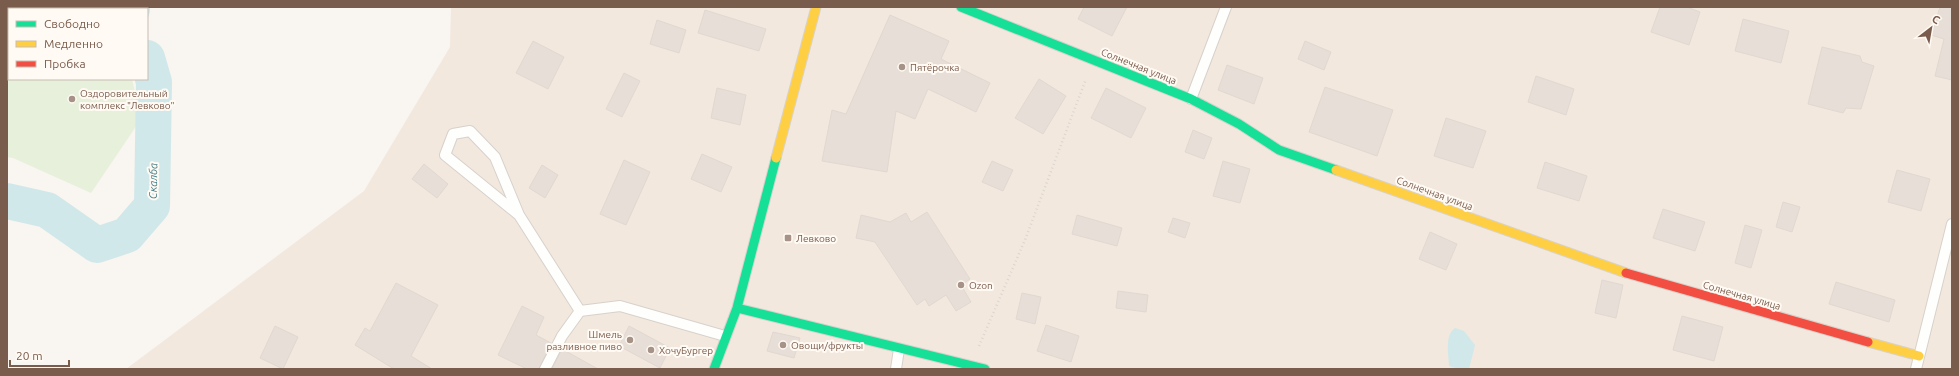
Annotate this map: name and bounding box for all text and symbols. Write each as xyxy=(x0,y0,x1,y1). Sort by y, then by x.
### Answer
legend xyxy=(8,8,148,80)
north arrow xyxy=(1911,8,1951,48)
text: С xyxy=(1930,12,1942,26)
text: Свободно xyxy=(44,17,100,30)
text: Медленно xyxy=(44,37,103,50)
street label: Солнечная улица xyxy=(1099,46,1178,87)
text: Пробка xyxy=(44,57,86,70)
marker: Пятёрочка xyxy=(897,62,907,72)
place label: Пятёрочка xyxy=(910,62,959,73)
place label: Оздоровительный комплекс "Левково" xyxy=(80,88,174,111)
marker: Оздоровительный комплекс "Левково" xyxy=(67,94,77,104)
water label: Скалба xyxy=(147,163,159,199)
street label: Солнечная улица xyxy=(1395,175,1475,212)
marker: Левково xyxy=(783,233,793,243)
place label: Левково xyxy=(796,233,836,244)
street label: Солнечная улица xyxy=(1702,279,1782,312)
marker: Ozon xyxy=(956,280,966,290)
place label: Ozon xyxy=(969,280,993,291)
place label: Шмель разливное пиво xyxy=(546,329,622,352)
marker: Шмель разливное пиво xyxy=(625,335,635,345)
marker: Овощи/фрукты xyxy=(778,340,788,350)
place label: Овощи/фрукты xyxy=(791,340,863,351)
scale bar xyxy=(10,342,69,368)
marker: ХочуБургер xyxy=(646,345,656,355)
place label: ХочуБургер xyxy=(659,345,713,356)
text: 20 m xyxy=(16,349,43,362)

